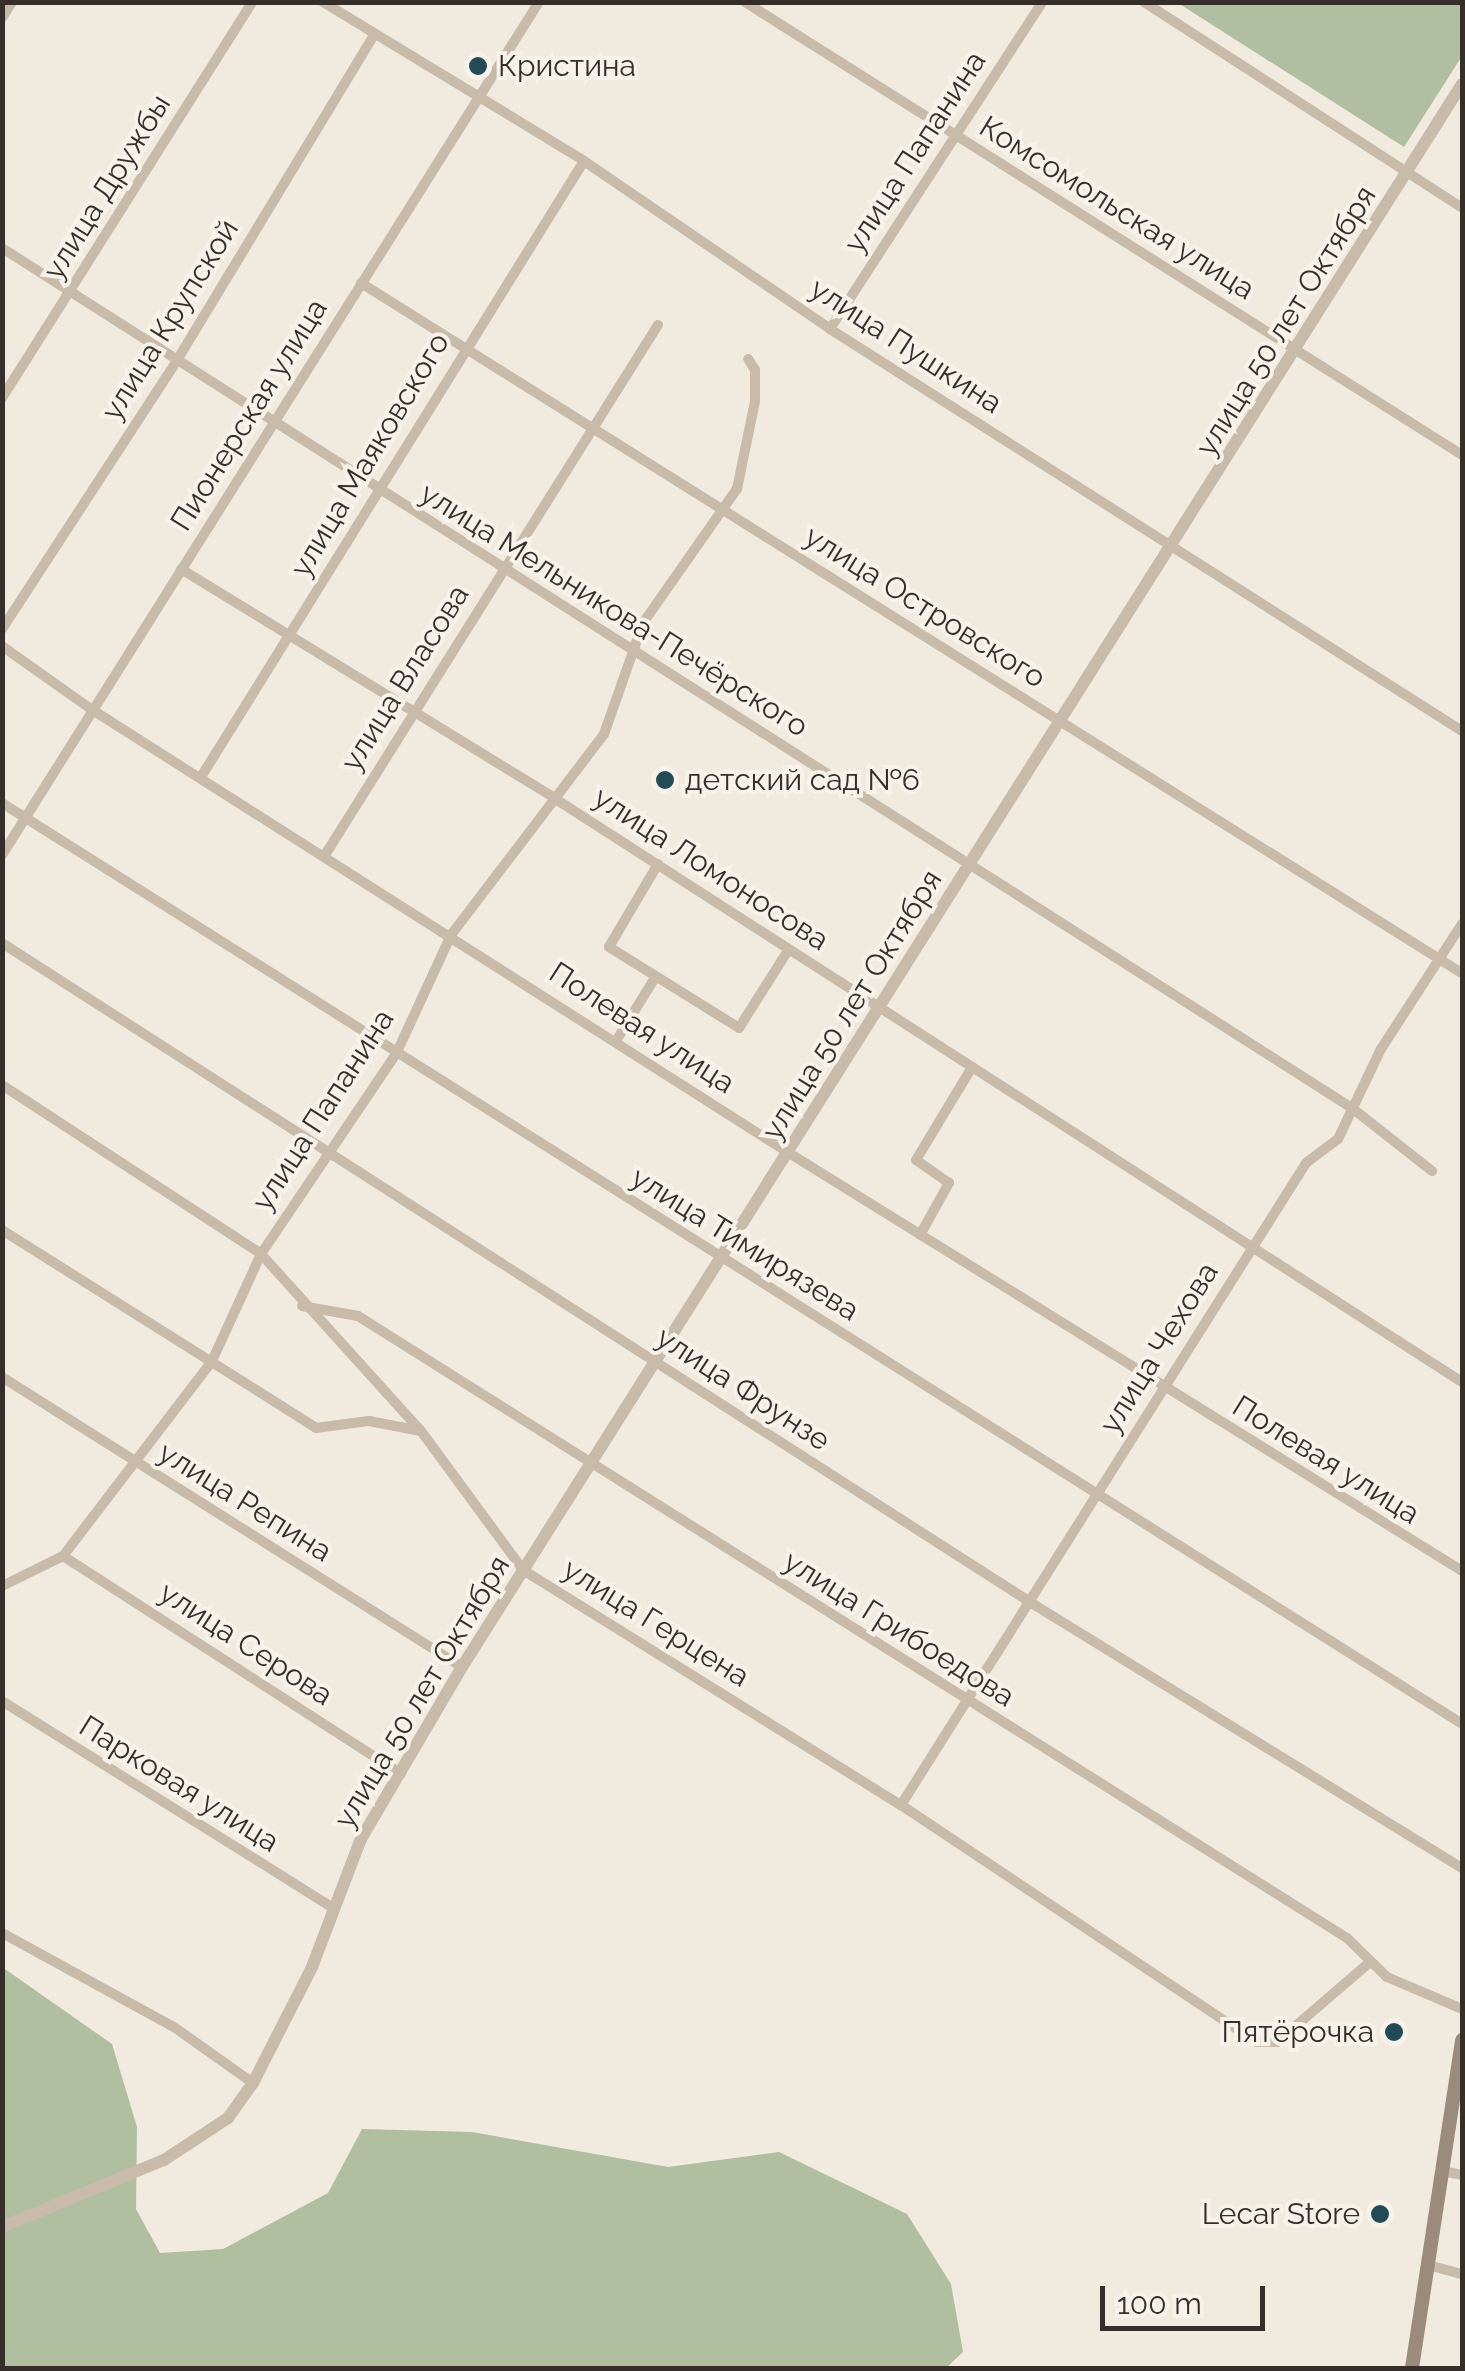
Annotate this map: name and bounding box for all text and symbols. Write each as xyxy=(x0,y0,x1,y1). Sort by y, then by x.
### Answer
street label: улица Папанина xyxy=(836,45,994,259)
place label: Кристина xyxy=(498,48,636,84)
marker: Кристина xyxy=(467,55,489,77)
street label: улица Дружбы xyxy=(36,88,178,286)
street label: Комсомольская улица xyxy=(973,108,1261,308)
street label: улица 50 лет Октября xyxy=(1188,179,1384,463)
street label: улица Крупской xyxy=(94,213,246,427)
street label: улица Пушкина xyxy=(803,271,1009,421)
street label: Пионерская улица xyxy=(163,292,335,538)
street label: улица Маяковского xyxy=(283,326,457,584)
street label: улица Мельникова-Печёрского xyxy=(413,475,815,745)
street label: улица Островского xyxy=(798,518,1052,696)
street label: улица Власова xyxy=(333,578,477,778)
place label: детский сад №6 xyxy=(685,762,920,798)
marker: детский сад №6 xyxy=(654,769,676,791)
street label: улица Ломоносова xyxy=(587,780,835,958)
street label: улица 50 лет Октября xyxy=(754,863,950,1147)
street label: Полевая улица xyxy=(542,955,742,1101)
street label: улица Папанина xyxy=(244,1003,402,1217)
street label: улица Тимирязева xyxy=(624,1159,866,1329)
street label: улица Чехова xyxy=(1092,1256,1226,1440)
street label: улица Фрунзе xyxy=(649,1319,837,1459)
street label: Полевая улица xyxy=(1226,1388,1426,1532)
street label: улица Репина xyxy=(152,1434,338,1570)
street label: улица Грибоедова xyxy=(777,1543,1021,1715)
street label: улица 50 лет Октября xyxy=(326,1549,518,1835)
street label: улица Герцена xyxy=(556,1551,756,1695)
street label: улица Серова xyxy=(153,1575,339,1713)
street label: Парковая улица xyxy=(72,1708,286,1860)
place label: Пятёрочка xyxy=(1221,2014,1374,2050)
marker: Пятёрочка xyxy=(1383,2021,1405,2043)
place label: Lecar Store xyxy=(1201,2196,1360,2232)
marker: Lecar Store xyxy=(1369,2203,1391,2225)
scale bar xyxy=(1105,2266,1270,2328)
text: 100 m xyxy=(1117,2286,1202,2321)

